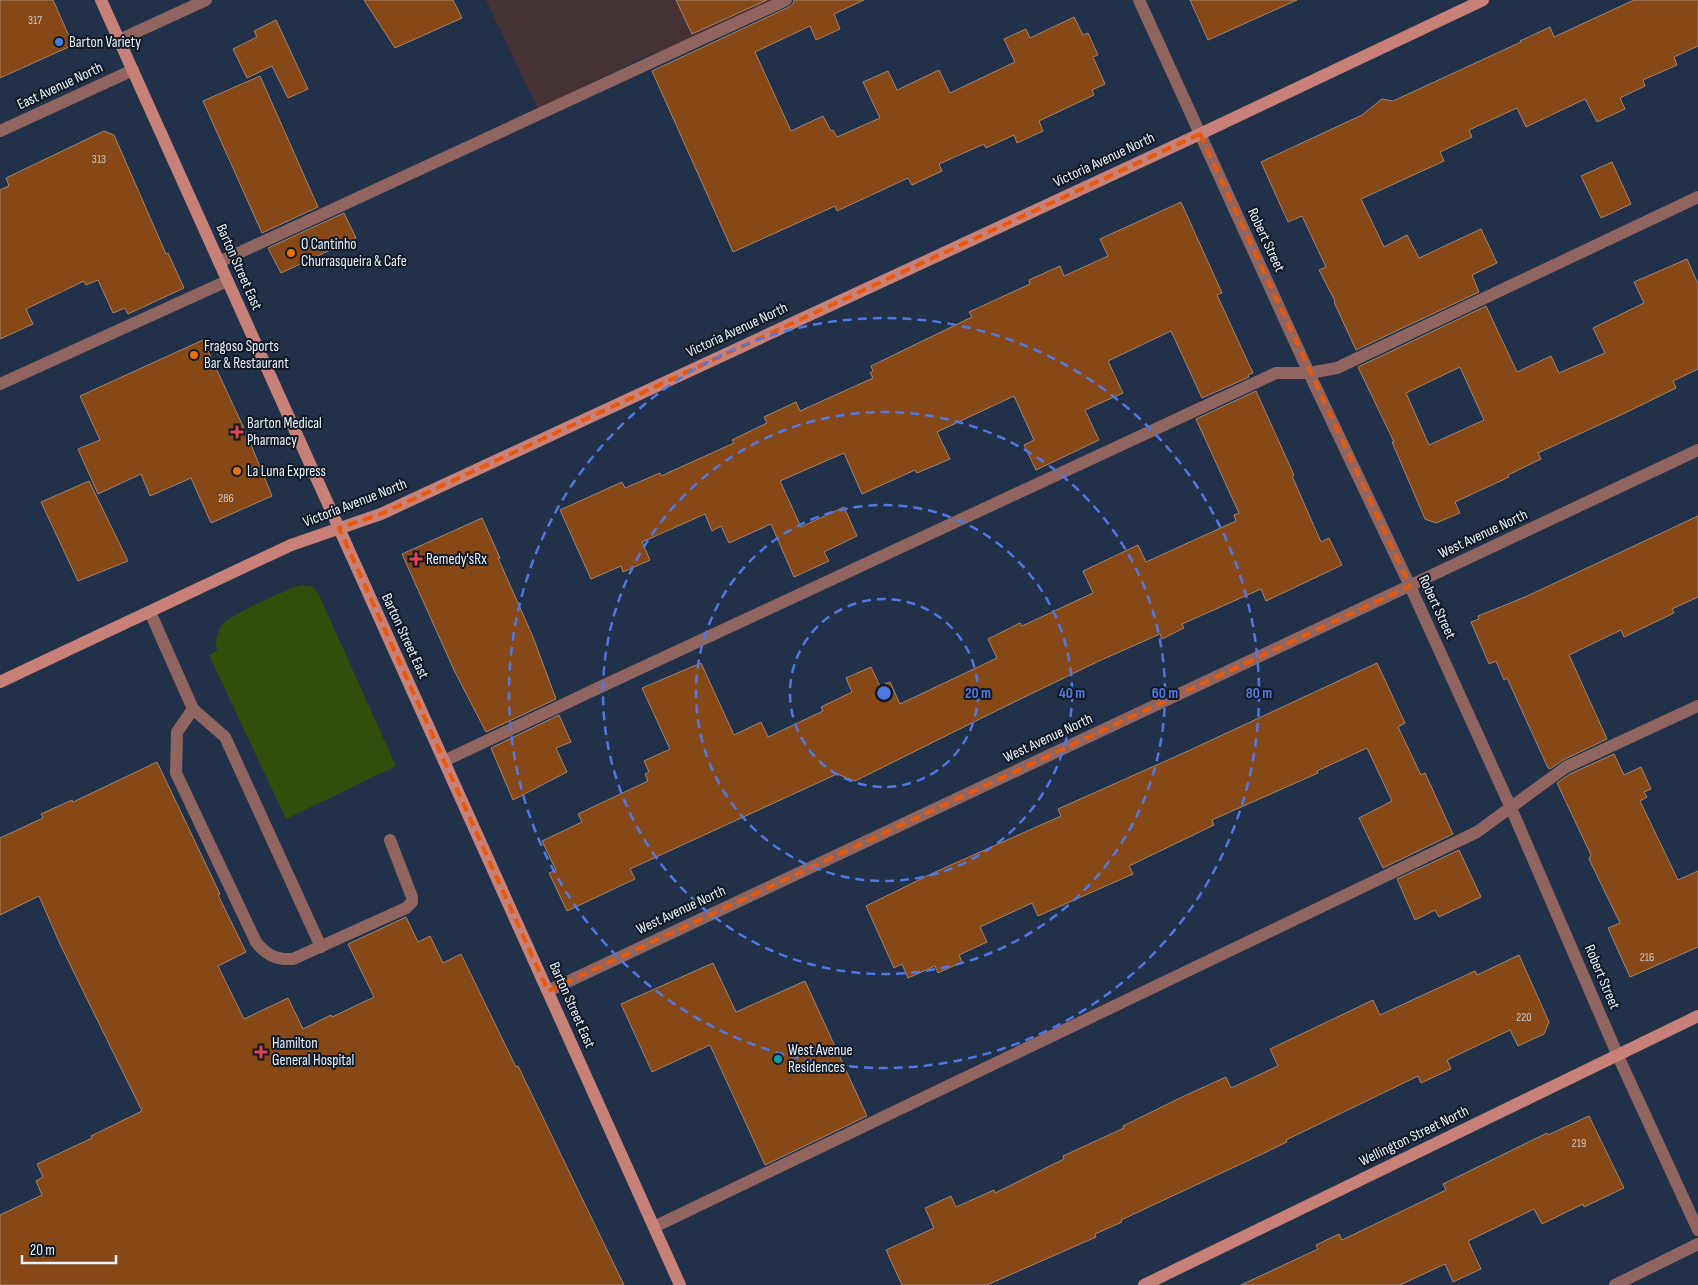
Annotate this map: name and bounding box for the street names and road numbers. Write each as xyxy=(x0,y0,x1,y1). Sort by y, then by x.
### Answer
street label: East Avenue North xyxy=(14,58,106,114)
street label: Victoria Avenue North xyxy=(1050,128,1158,192)
street label: Robert Street xyxy=(1243,205,1289,275)
street label: Barton Street East xyxy=(212,221,267,313)
street label: Victoria Avenue North xyxy=(683,298,791,362)
street label: Victoria Avenue North xyxy=(300,474,410,532)
street label: West Avenue North xyxy=(1435,505,1531,563)
street label: Robert Street xyxy=(1414,572,1460,642)
street label: Barton Street East xyxy=(377,590,433,682)
street label: West Avenue North xyxy=(1000,709,1096,767)
street label: West Avenue North xyxy=(633,881,729,939)
street label: Robert Street xyxy=(1580,942,1624,1013)
street label: Barton Street East xyxy=(545,959,600,1051)
street label: Wellington Street North xyxy=(1356,1101,1472,1171)

